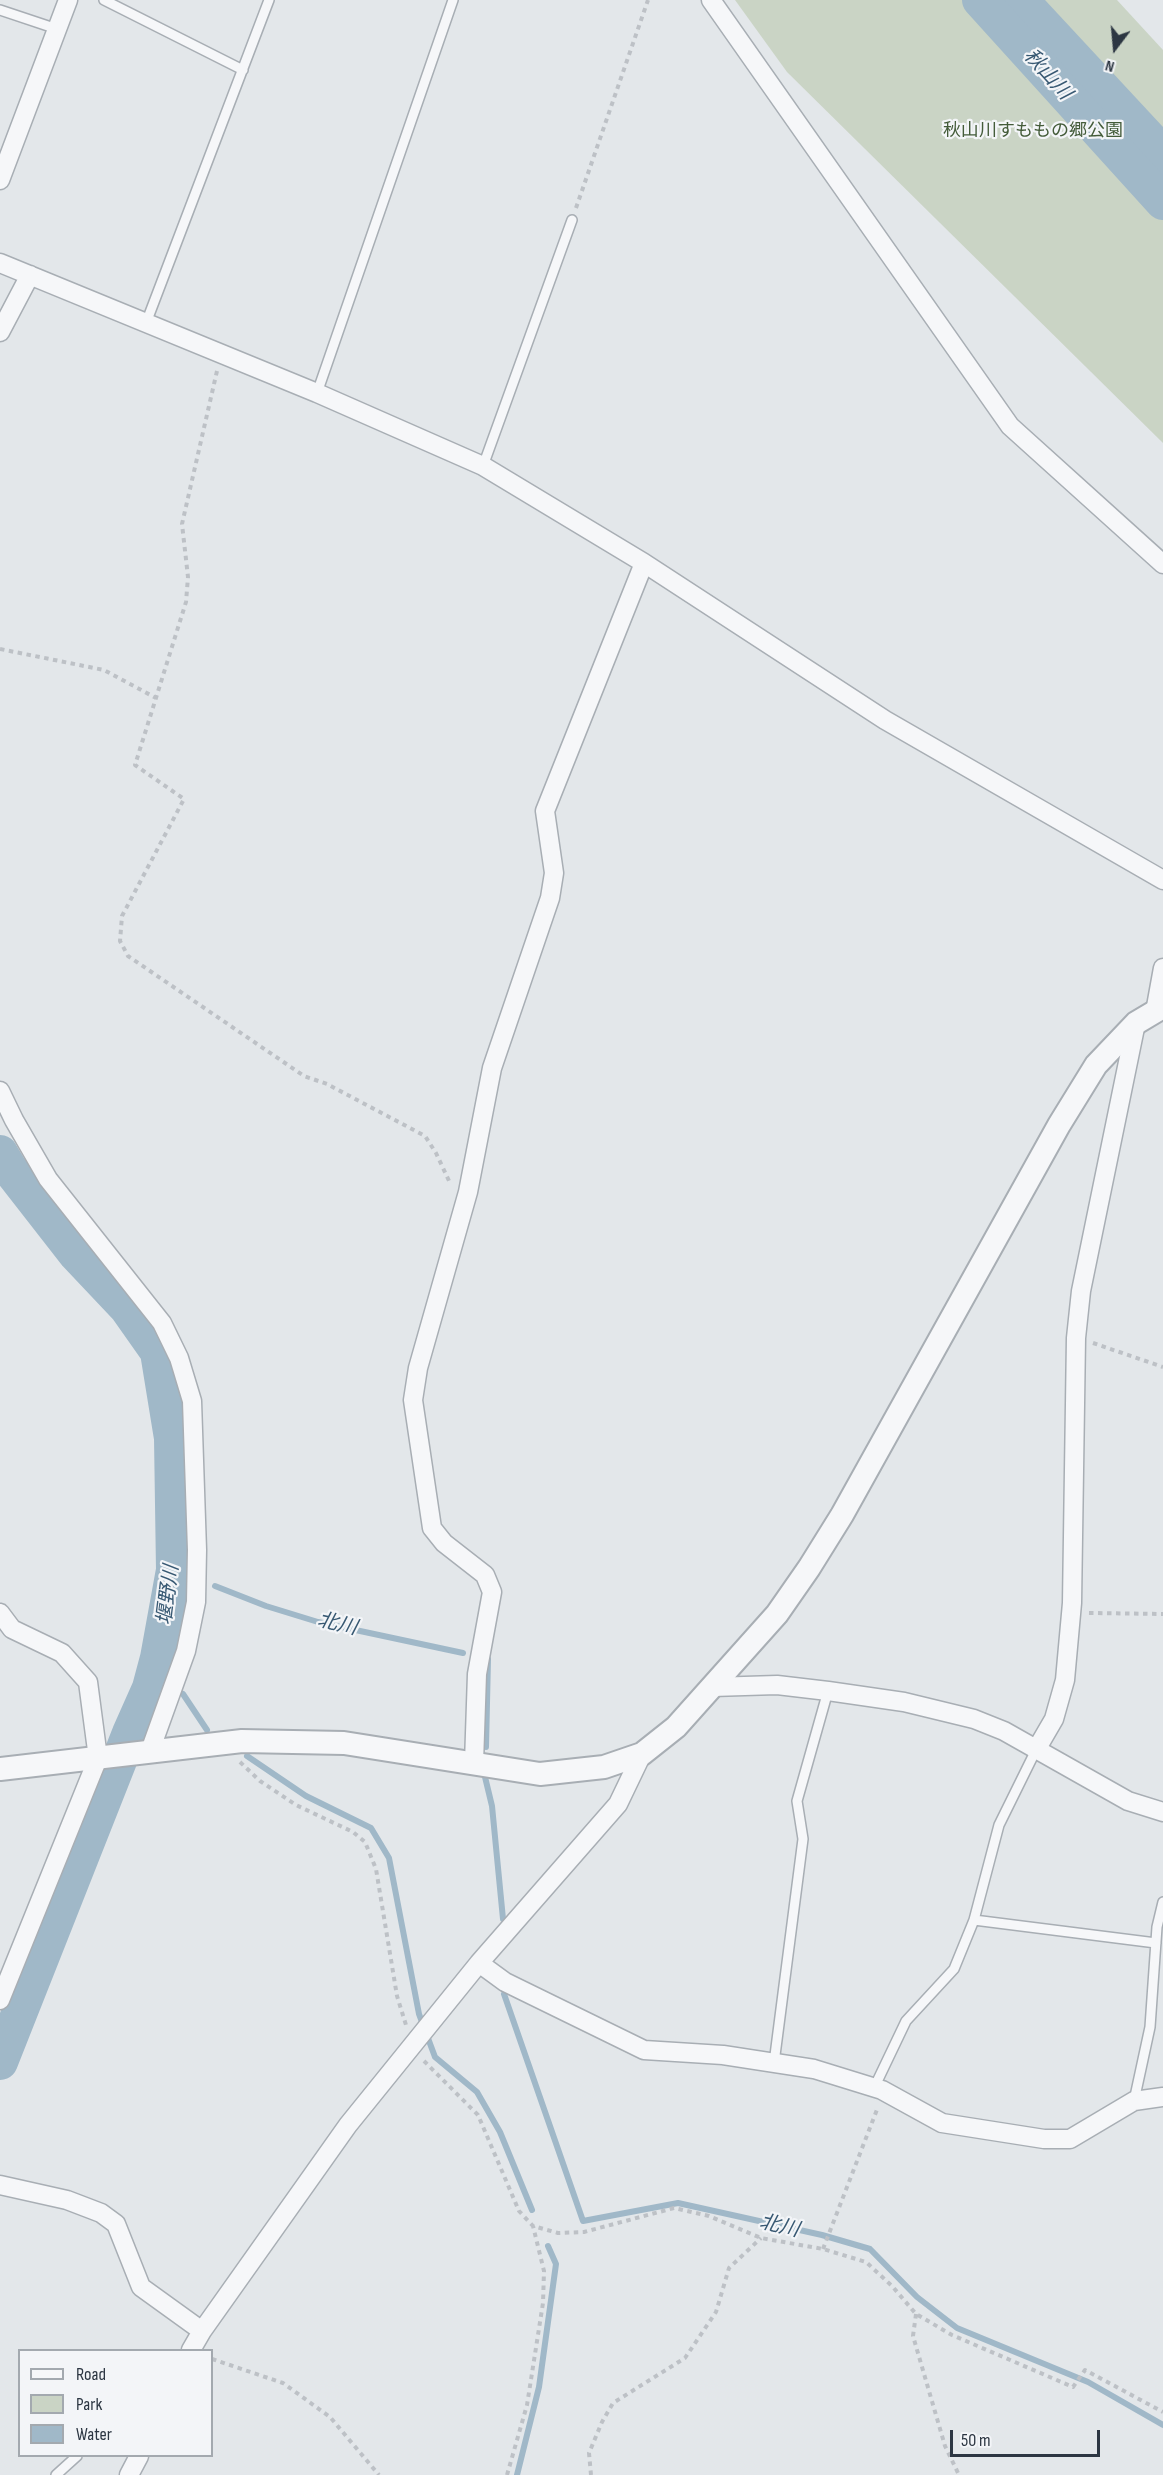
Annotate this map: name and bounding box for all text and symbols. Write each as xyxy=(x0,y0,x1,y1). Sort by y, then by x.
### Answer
north arrow xyxy=(1085,18,1145,78)
water label: 秋山川 xyxy=(1018,45,1076,105)
text: N xyxy=(1103,55,1117,76)
park label: 秋山川すももの郷公園 xyxy=(943,120,1123,142)
water label: 堰野川 xyxy=(153,1564,185,1626)
water label: 北川 xyxy=(315,1609,359,1641)
water label: 北川 xyxy=(757,2211,801,2243)
legend xyxy=(18,2349,213,2457)
text: Road xyxy=(76,2364,106,2385)
text: Park xyxy=(76,2394,102,2415)
scale bar xyxy=(953,2418,1103,2456)
text: Water xyxy=(76,2424,112,2445)
text: 50 m xyxy=(961,2430,991,2451)

